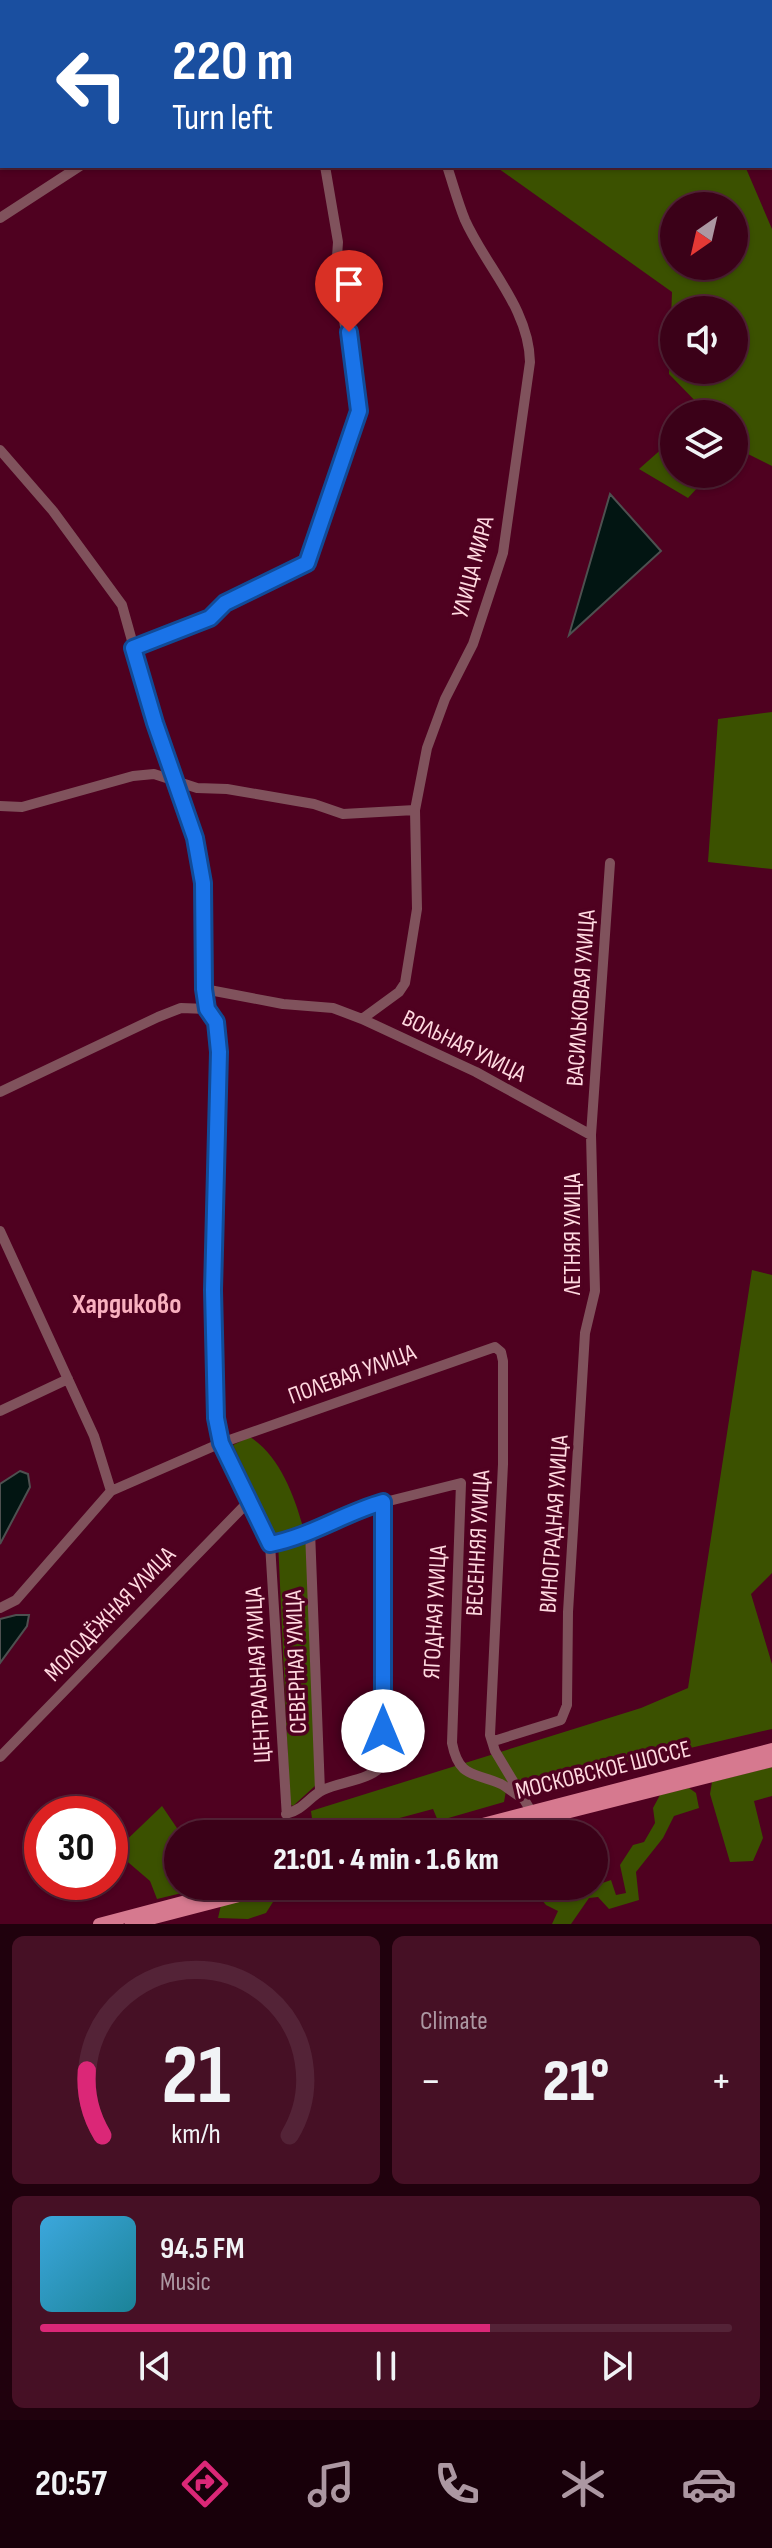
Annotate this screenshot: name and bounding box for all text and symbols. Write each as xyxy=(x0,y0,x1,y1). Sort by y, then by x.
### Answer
text: 220 m xyxy=(172,29,294,96)
icon: left xyxy=(40,32,144,136)
text: Turn left xyxy=(172,97,273,140)
north arrow xyxy=(660,192,748,280)
map controls xyxy=(660,192,748,488)
pin xyxy=(315,250,383,332)
icon: arrive xyxy=(327,262,371,306)
button: sound xyxy=(660,296,748,384)
button: layers xyxy=(660,400,748,488)
street label: УЛИЦА МИРА xyxy=(446,512,501,621)
street label: ВАСИЛЬКОВАЯ УЛИЦА xyxy=(560,908,602,1087)
street label: ВОЛЬНАЯ УЛИЦА xyxy=(397,1004,531,1089)
street label: ЛЕТНЯЯ УЛИЦА xyxy=(558,1172,587,1296)
district label: Хардиково xyxy=(72,1288,181,1321)
street label: ПОЛЕВАЯ УЛИЦА xyxy=(284,1337,420,1410)
street label: ВИНОГРАДНАЯ УЛИЦА xyxy=(533,1433,575,1614)
street label: ВЕСЕННЯЯ УЛИЦА xyxy=(460,1469,496,1617)
street label: МОЛОДЁЖНАЯ УЛИЦА xyxy=(38,1540,182,1687)
street label: ЯГОДНАЯ УЛИЦА xyxy=(417,1544,453,1680)
street label: ЦЕНТРАЛЬНАЯ УЛИЦА xyxy=(239,1586,277,1764)
street label: СЕВЕРНАЯ УЛИЦА xyxy=(279,1589,313,1734)
position arrow xyxy=(341,1689,425,1773)
street label: МОСКОВСКОЕ ШОССЕ xyxy=(512,1734,694,1806)
speed limit sign: 30 xyxy=(24,1796,128,1900)
text: 21:01 · 4 min · 1.6 km xyxy=(273,1842,499,1878)
text: Climate xyxy=(420,2006,488,2037)
text: 21 xyxy=(161,2027,231,2127)
text: 21° xyxy=(543,2046,609,2118)
text: − xyxy=(420,2055,442,2108)
text: + xyxy=(710,2055,732,2108)
text: km/h xyxy=(171,2117,221,2152)
text: 94.5 FM xyxy=(160,2231,244,2267)
text: Music xyxy=(160,2267,211,2298)
icon: previous xyxy=(133,2344,177,2388)
icon: pause xyxy=(364,2344,408,2388)
icon: next xyxy=(595,2344,639,2388)
icon: directions xyxy=(177,2456,233,2512)
icon: music xyxy=(303,2456,359,2512)
icon: phone xyxy=(429,2456,485,2512)
icon: climate xyxy=(555,2456,611,2512)
icon: car xyxy=(681,2456,737,2512)
text: 20:57 xyxy=(35,2463,107,2506)

